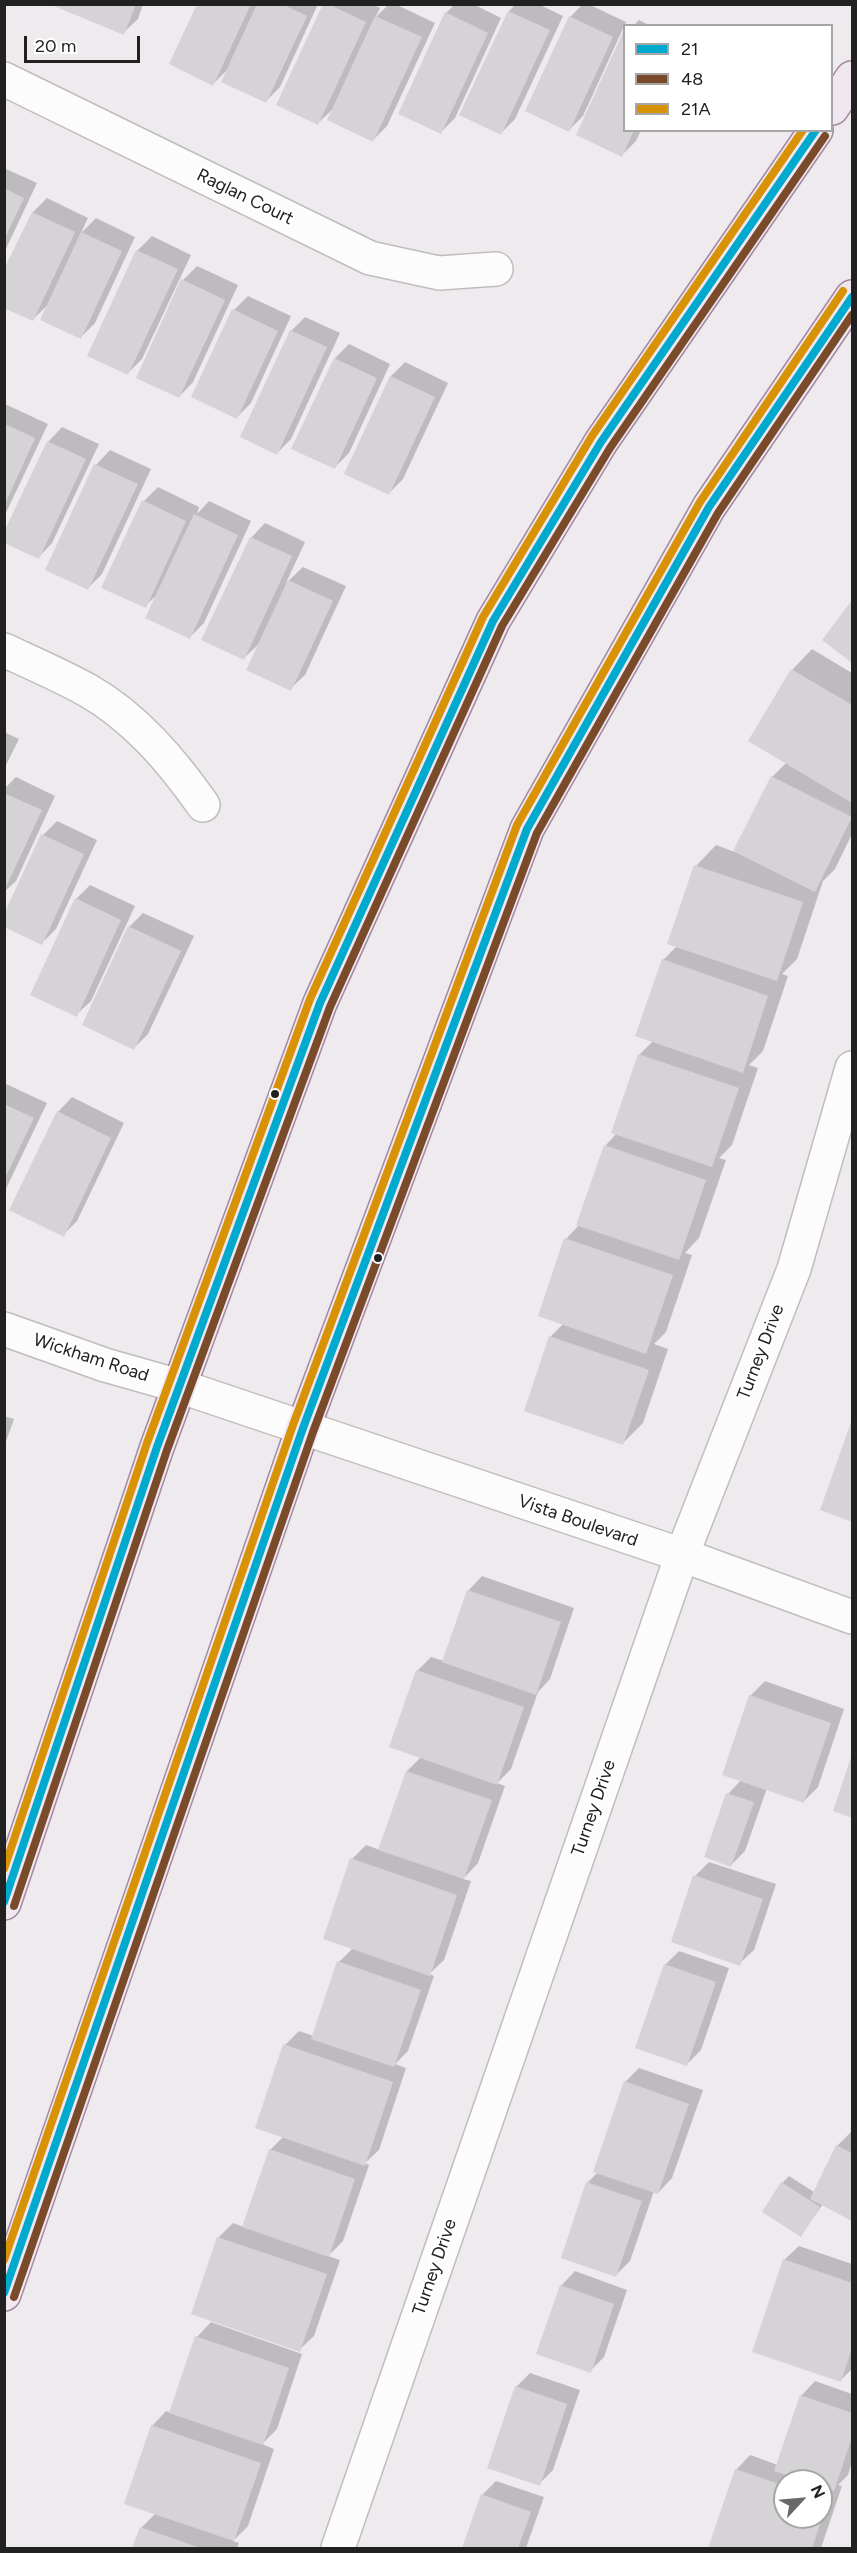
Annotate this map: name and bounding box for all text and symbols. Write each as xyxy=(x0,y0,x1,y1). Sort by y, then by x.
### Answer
scale bar xyxy=(27,24,142,62)
legend xyxy=(623,24,833,132)
text: 20 m xyxy=(35,35,76,57)
text: 21 xyxy=(681,38,699,60)
text: 48 xyxy=(681,68,703,90)
text: 21A xyxy=(681,98,711,120)
street label: Raglan Court xyxy=(193,164,297,230)
unlabelled marker xyxy=(269,1088,281,1100)
unlabelled marker xyxy=(372,1252,384,1264)
street label: Turney Drive xyxy=(733,1301,789,1403)
street label: Wickham Road xyxy=(30,1329,152,1387)
street label: Vista Boulevard xyxy=(515,1490,641,1552)
street label: Turney Drive xyxy=(567,1757,621,1859)
street label: Turney Drive xyxy=(408,2216,462,2318)
north arrow xyxy=(773,2469,833,2529)
text: N xyxy=(807,2482,829,2501)

